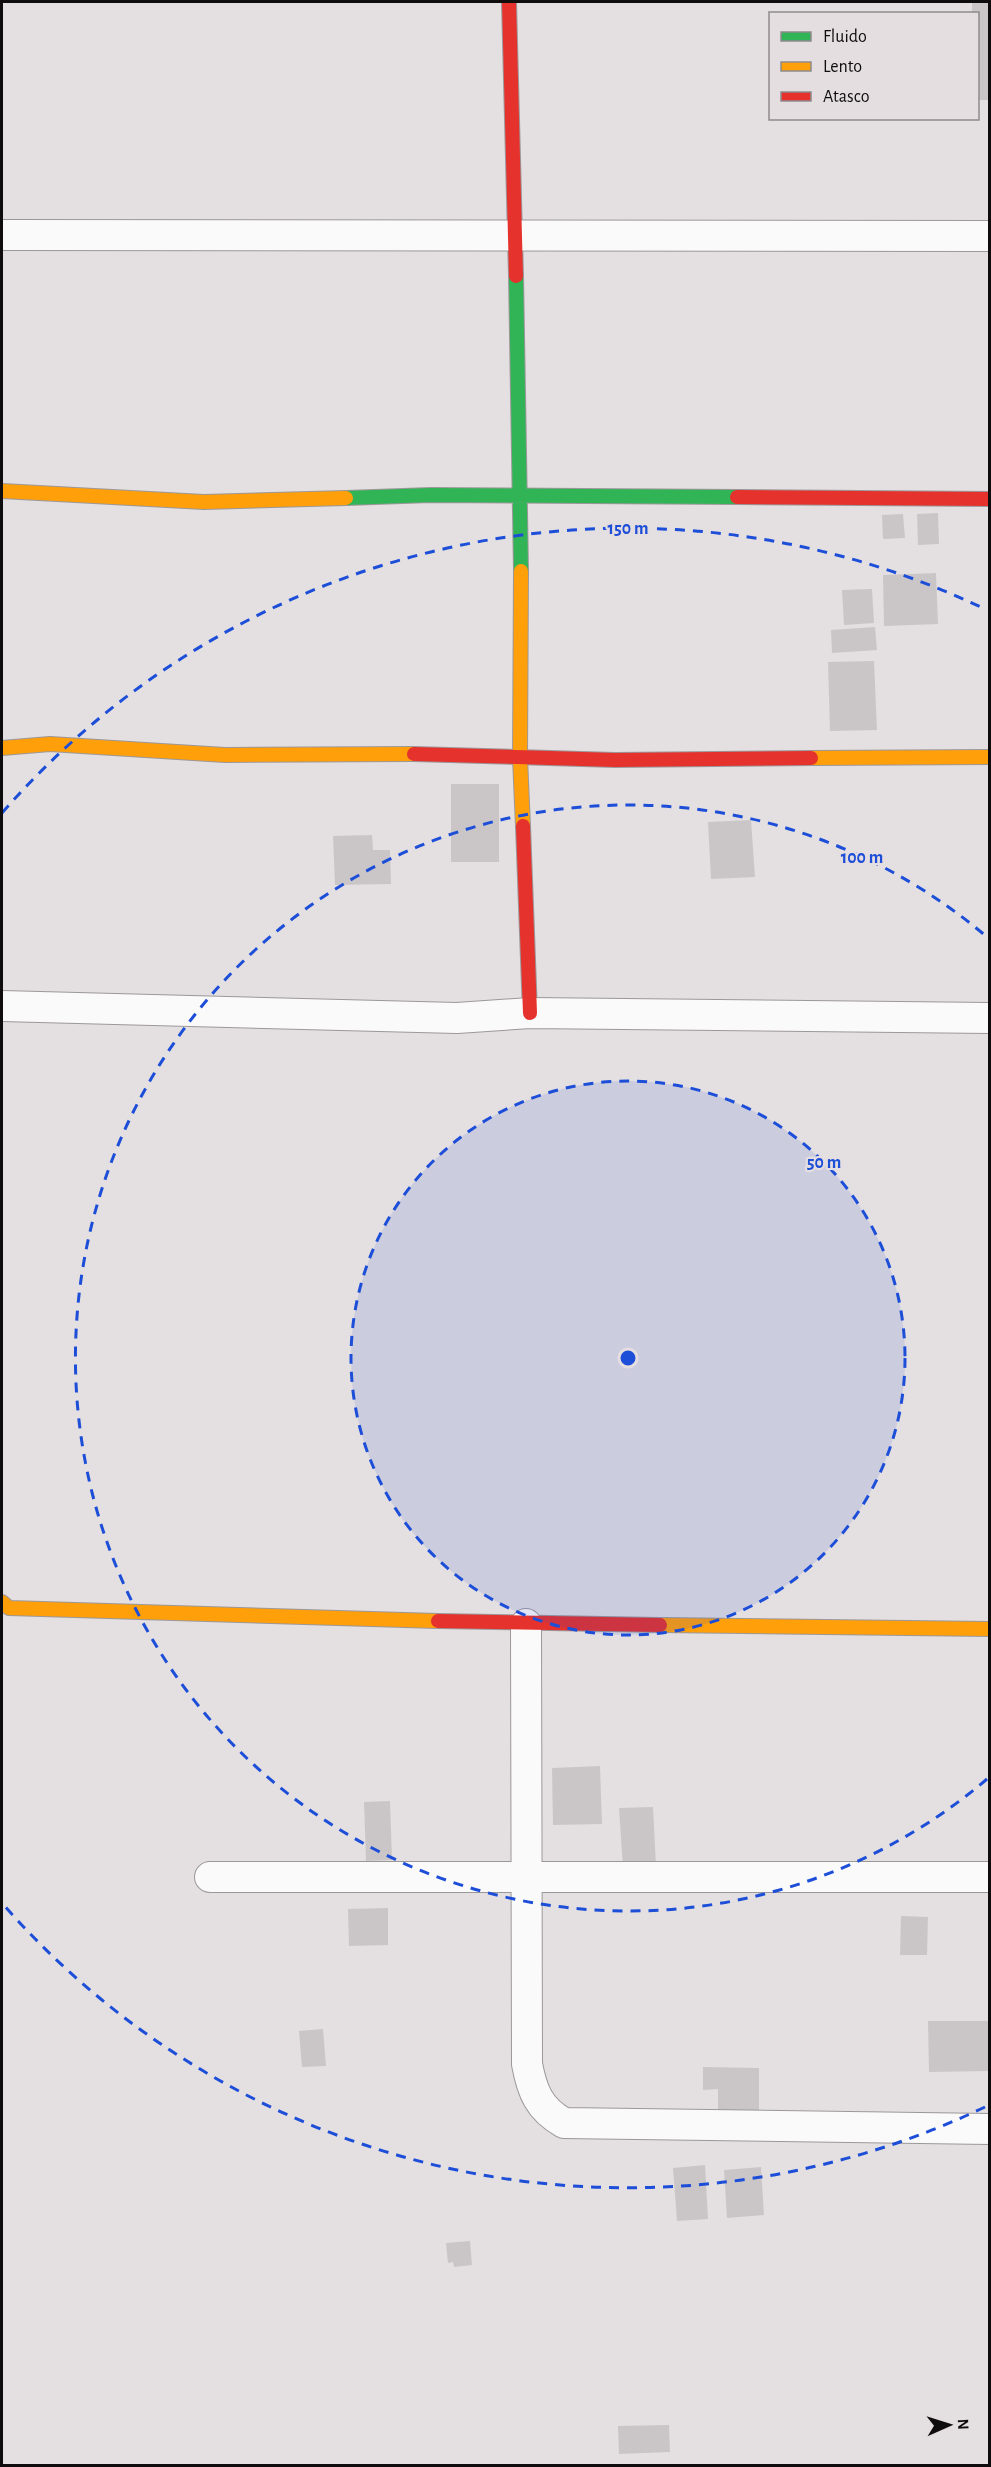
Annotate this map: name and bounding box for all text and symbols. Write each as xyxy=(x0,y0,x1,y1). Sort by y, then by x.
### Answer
legend xyxy=(769,12,979,120)
text: Fluido xyxy=(823,28,867,46)
text: Lento xyxy=(823,58,862,76)
text: Atasco xyxy=(823,88,870,106)
text: 150 m xyxy=(608,520,648,538)
text: 100 m xyxy=(841,849,883,867)
text: 50 m xyxy=(807,1154,841,1172)
centre of rings xyxy=(618,1348,638,1368)
north arrow xyxy=(919,2395,979,2455)
text: N xyxy=(955,2418,971,2430)

